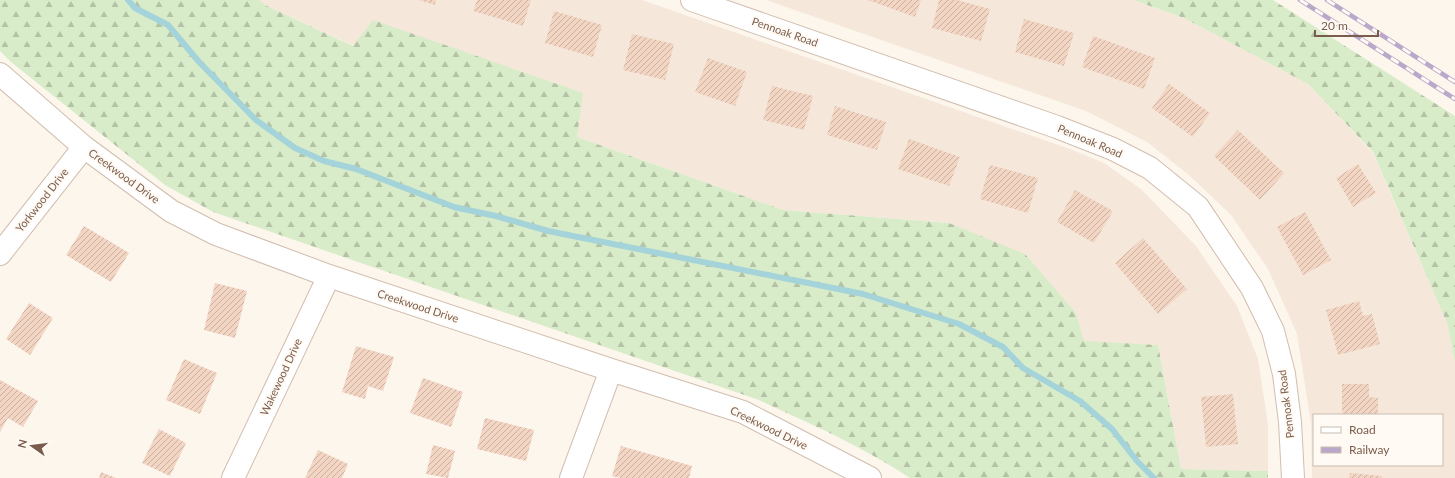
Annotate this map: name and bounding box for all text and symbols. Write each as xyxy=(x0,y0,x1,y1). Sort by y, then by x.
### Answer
scale bar xyxy=(1315,12,1378,38)
street label: Pennoak Road xyxy=(750,14,820,49)
text: 20 m xyxy=(1321,18,1348,33)
street label: Pennoak Road xyxy=(1056,121,1124,160)
street label: Creekwood Drive xyxy=(86,145,162,206)
street label: Yorkwood Drive xyxy=(13,165,71,234)
street label: Creekwood Drive xyxy=(376,286,461,325)
street label: Wakewood Drive xyxy=(257,336,304,417)
street label: Pennoak Road xyxy=(1275,369,1296,439)
street label: Creekwood Drive xyxy=(728,403,810,452)
legend xyxy=(1313,414,1443,466)
text: Road xyxy=(1349,422,1376,437)
north arrow xyxy=(12,426,52,466)
text: N xyxy=(14,438,29,449)
text: Railway xyxy=(1349,442,1390,457)

